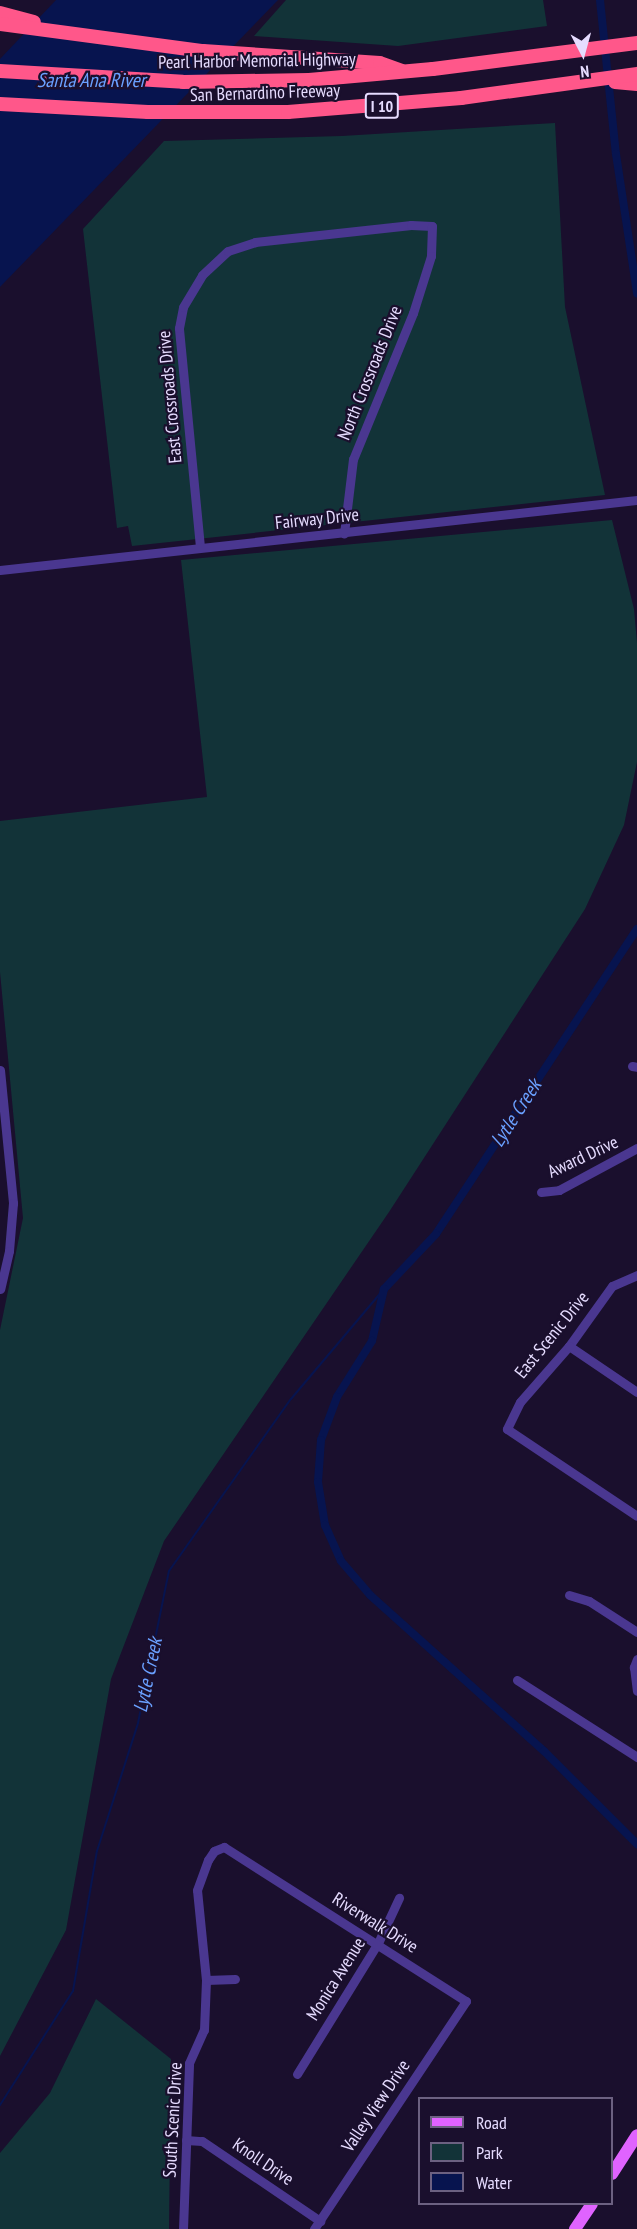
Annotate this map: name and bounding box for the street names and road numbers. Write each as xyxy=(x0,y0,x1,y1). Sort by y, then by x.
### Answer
street label: Pearl Harbor Memorial Highway xyxy=(158,48,356,74)
street label: San Bernardino Freeway xyxy=(190,80,340,106)
road number: I 10 xyxy=(364,93,400,119)
street label: North Crossroads Drive xyxy=(333,303,407,443)
street label: East Crossroads Drive xyxy=(153,330,187,464)
street label: Fairway Drive xyxy=(274,504,360,534)
street label: Award Drive xyxy=(544,1131,622,1183)
street label: East Scenic Drive xyxy=(510,1287,594,1383)
street label: Riverwalk Drive xyxy=(328,1888,422,1958)
street label: Monica Avenue xyxy=(302,1933,370,2025)
street label: Valley View Drive xyxy=(337,2055,415,2157)
street label: South Scenic Drive xyxy=(159,2062,187,2178)
street label: Knoll Drive xyxy=(228,2134,298,2190)

